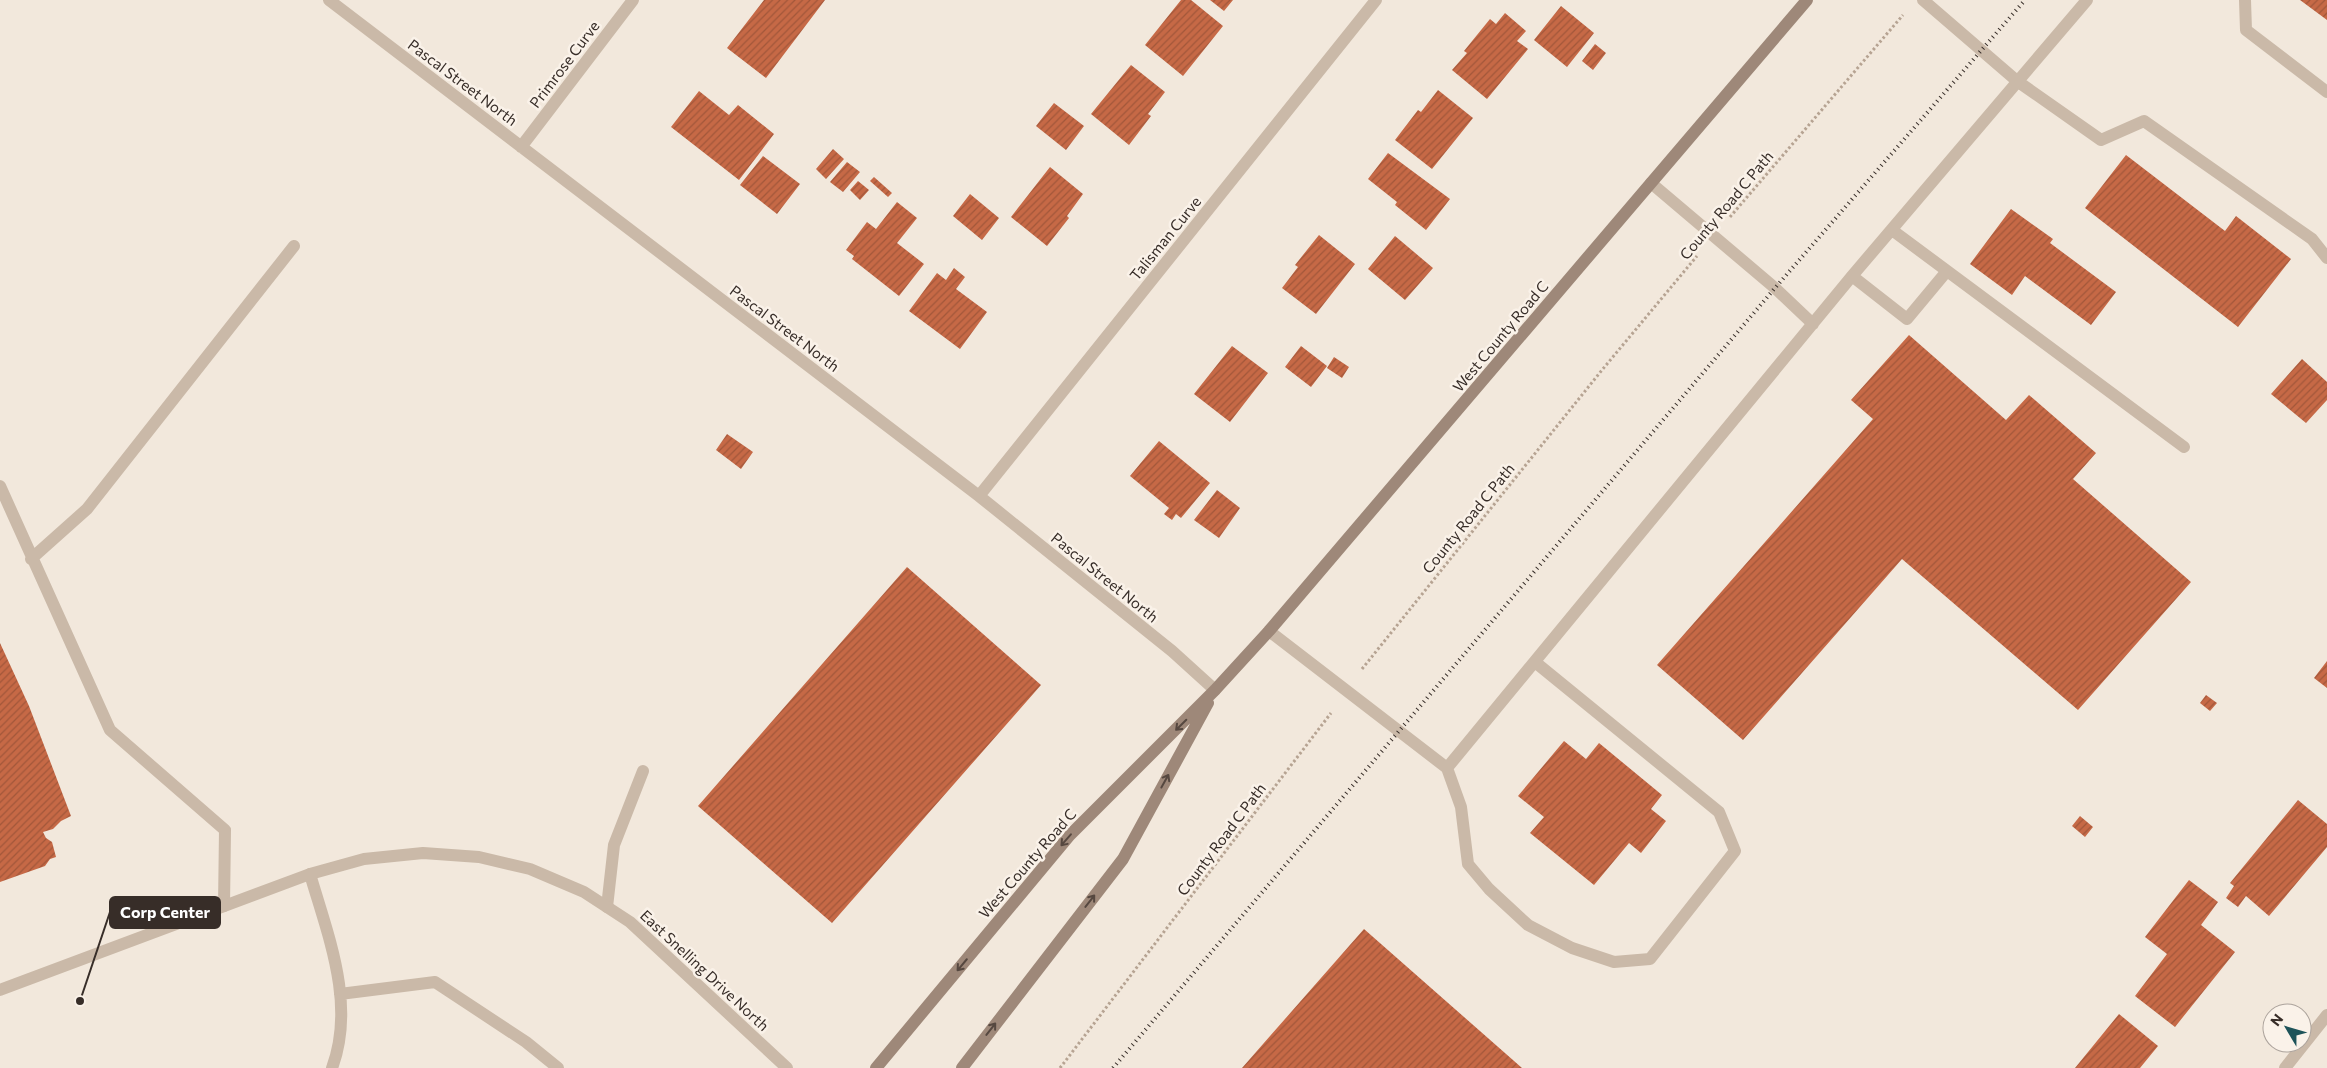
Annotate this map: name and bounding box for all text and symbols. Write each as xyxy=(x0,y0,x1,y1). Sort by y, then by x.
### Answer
street label: Primrose Curve xyxy=(525,17,603,111)
street label: Pascal Street North xyxy=(405,35,521,129)
street label: County Road C Path xyxy=(1675,147,1777,263)
street label: Talisman Curve xyxy=(1126,192,1204,284)
street label: West County Road C xyxy=(1448,277,1552,395)
street label: Pascal Street North xyxy=(727,281,843,375)
street label: County Road C Path xyxy=(1418,459,1518,577)
street label: Pascal Street North xyxy=(1048,528,1162,626)
one-way arrow xyxy=(1174,719,1187,731)
one-way arrow xyxy=(1161,774,1171,789)
street label: County Road C Path xyxy=(1173,779,1269,899)
street label: West County Road C xyxy=(975,805,1079,921)
one-way arrow xyxy=(1061,833,1072,846)
one-way arrow xyxy=(1085,894,1096,907)
callout: Corp Center xyxy=(110,897,220,928)
text: Corp Center xyxy=(120,902,210,921)
street label: East Snelling Drive North xyxy=(637,906,773,1034)
one-way arrow xyxy=(957,958,968,971)
north arrow xyxy=(2262,1003,2312,1053)
text: N xyxy=(2266,1010,2286,1029)
one-way arrow xyxy=(986,1023,997,1036)

